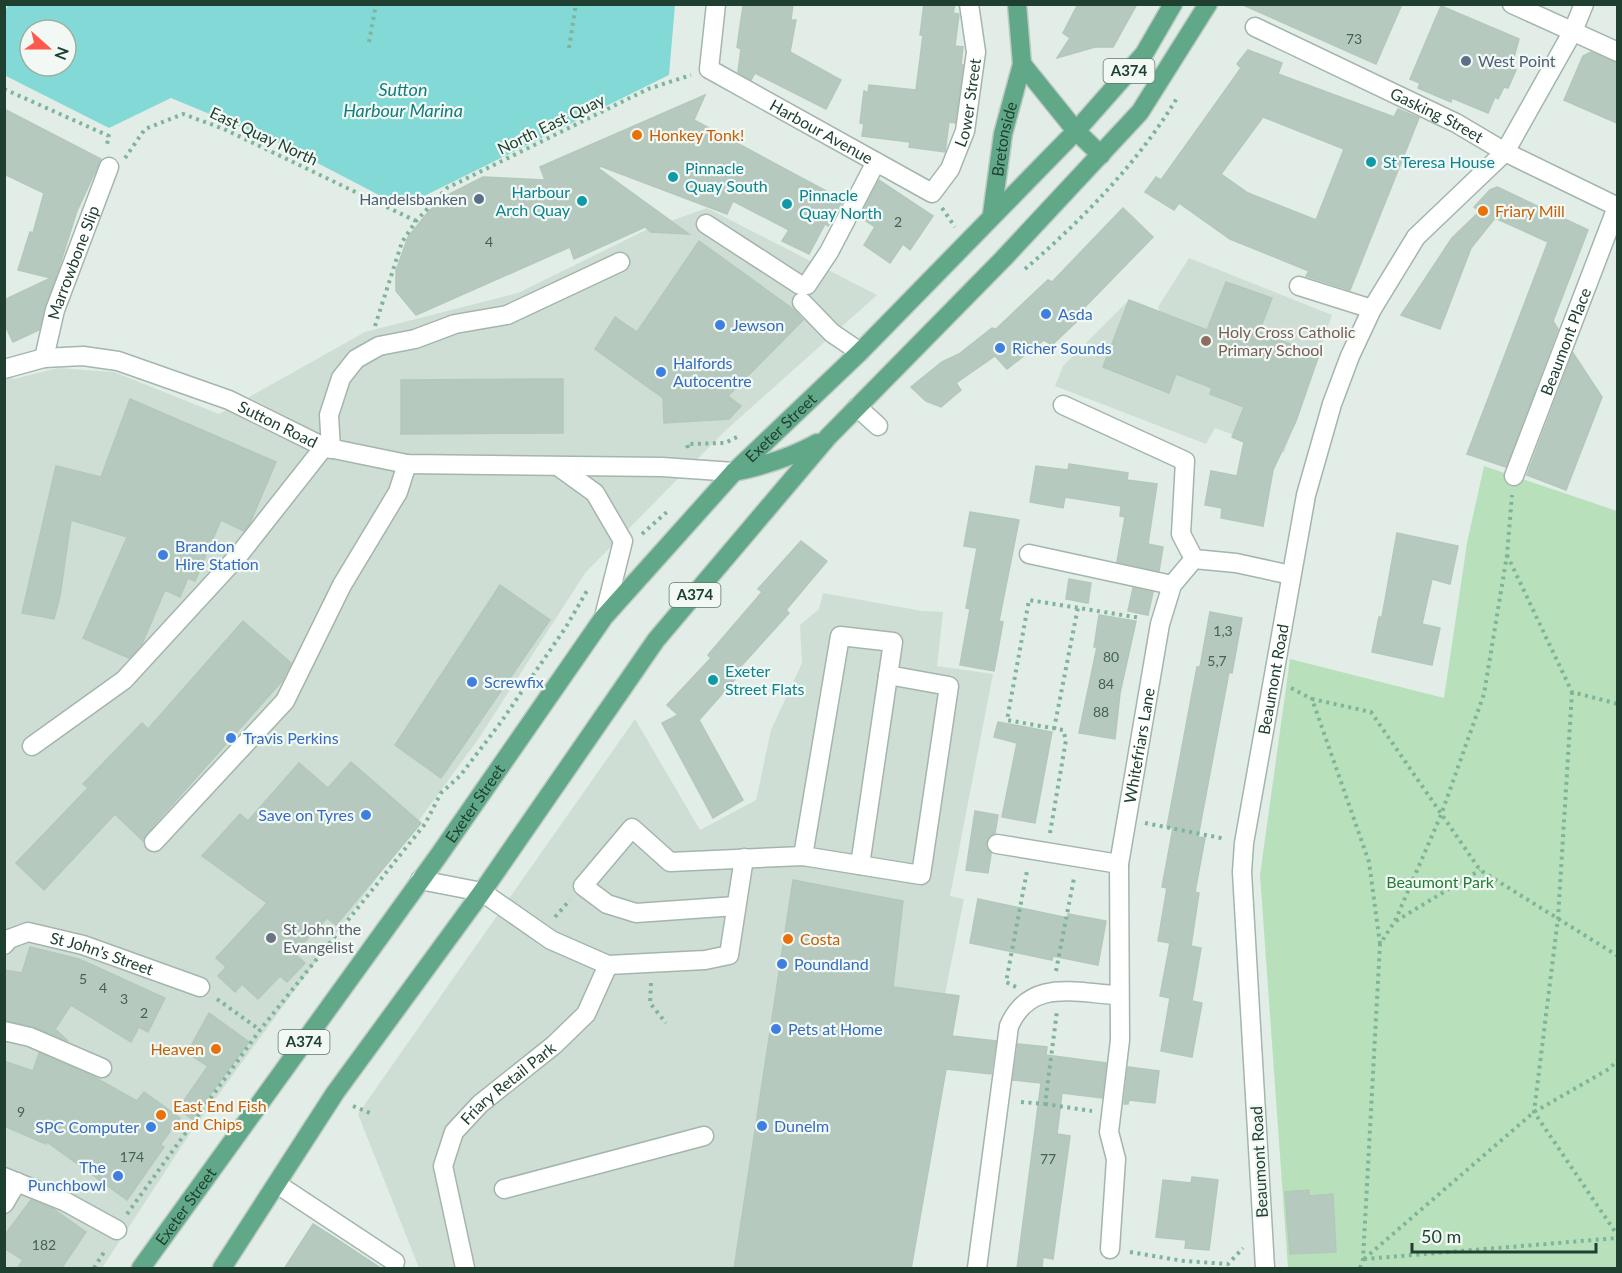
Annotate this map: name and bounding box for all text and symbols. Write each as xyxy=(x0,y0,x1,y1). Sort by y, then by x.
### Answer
north arrow xyxy=(18,18,78,78)
house number: 73 xyxy=(1346,30,1362,47)
text: N xyxy=(51,44,74,63)
place label: West Point xyxy=(1478,51,1556,70)
marker: West Point xyxy=(1459,54,1473,68)
street label: Lower Street xyxy=(950,57,984,149)
road number: A374 xyxy=(1104,59,1154,83)
water label: Sutton Harbour Marina xyxy=(343,78,463,121)
street label: Gasking Street xyxy=(1387,83,1487,146)
street label: North East Quay xyxy=(494,89,608,158)
street label: Harbour Avenue xyxy=(767,95,876,167)
street label: Bretonside xyxy=(987,99,1020,178)
street label: East Quay North xyxy=(207,102,321,169)
place label: Honkey Tonk! xyxy=(649,125,744,144)
marker: Honkey Tonk! xyxy=(630,128,644,142)
place label: St Teresa House xyxy=(1383,152,1495,171)
marker: St Teresa House xyxy=(1364,155,1378,169)
place label: Pinnacle Quay South xyxy=(685,158,768,195)
marker: Pinnacle Quay South xyxy=(666,170,680,184)
place label: Harbour Arch Quay xyxy=(495,182,571,219)
place label: Pinnacle Quay North xyxy=(799,185,882,222)
place label: Handelsbanken xyxy=(359,189,467,208)
marker: Handelsbanken xyxy=(472,192,486,206)
marker: Harbour Arch Quay xyxy=(575,194,589,208)
marker: Pinnacle Quay North xyxy=(780,197,794,211)
place label: Friary Mill xyxy=(1495,201,1565,220)
street label: Marrowbone Slip xyxy=(43,203,103,321)
marker: Friary Mill xyxy=(1476,204,1490,218)
house number: 2 xyxy=(894,213,902,230)
house number: 4 xyxy=(485,233,493,250)
street label: Beaumont Place xyxy=(1536,285,1594,398)
place label: Asda xyxy=(1058,304,1093,323)
marker: Asda xyxy=(1039,307,1053,321)
place label: Jewson xyxy=(732,315,784,334)
marker: Jewson xyxy=(713,318,727,332)
place label: Holy Cross Catholic Primary School xyxy=(1218,322,1356,359)
marker: Holy Cross Catholic Primary School xyxy=(1199,334,1213,348)
place label: Richer Sounds xyxy=(1012,338,1112,357)
marker: Richer Sounds xyxy=(993,341,1007,355)
place label: Halfords Autocentre xyxy=(673,353,752,390)
marker: Halfords Autocentre xyxy=(654,365,668,379)
street label: Exeter Street xyxy=(741,389,820,466)
street label: Sutton Road xyxy=(235,396,321,451)
place label: Brandon Hire Station xyxy=(175,536,259,573)
marker: Brandon Hire Station xyxy=(156,548,170,562)
road number: A374 xyxy=(670,583,720,607)
house number: 1,3 xyxy=(1213,622,1233,639)
street label: Beaumont Road xyxy=(1253,622,1292,736)
house number: 80 xyxy=(1103,648,1119,665)
house number: 5,7 xyxy=(1207,652,1227,669)
place label: Exeter Street Flats xyxy=(725,661,804,698)
place label: Screwfix xyxy=(484,672,544,691)
marker: Exeter Street Flats xyxy=(706,673,720,687)
marker: Screwfix xyxy=(465,675,479,689)
house number: 84 xyxy=(1098,675,1114,692)
street label: Whitefriars Lane xyxy=(1120,686,1158,805)
house number: 88 xyxy=(1093,703,1109,720)
place label: Travis Perkins xyxy=(243,728,339,747)
marker: Travis Perkins xyxy=(224,731,238,745)
street label: Exeter Street xyxy=(441,760,508,846)
place label: Save on Tyres xyxy=(258,805,354,824)
marker: Save on Tyres xyxy=(359,808,373,822)
park label: Beaumont Park xyxy=(1386,872,1495,891)
place label: St John the Evangelist xyxy=(283,919,361,956)
street label: St John's Street xyxy=(49,928,156,979)
place label: Costa xyxy=(800,929,840,948)
marker: St John the Evangelist xyxy=(264,931,278,945)
marker: Costa xyxy=(781,932,795,946)
place label: Poundland xyxy=(794,954,869,973)
marker: Poundland xyxy=(775,957,789,971)
house number: 5 xyxy=(79,970,87,987)
house number: 4 xyxy=(99,979,107,996)
house number: 3 xyxy=(120,990,128,1007)
house number: 2 xyxy=(140,1004,148,1021)
place label: Pets at Home xyxy=(788,1019,883,1038)
marker: Pets at Home xyxy=(769,1022,783,1036)
road number: A374 xyxy=(278,1030,330,1054)
street label: Friary Retail Park xyxy=(456,1037,560,1128)
place label: Heaven xyxy=(150,1039,204,1058)
marker: Heaven xyxy=(209,1042,223,1056)
place label: East End Fish and Chips xyxy=(173,1096,267,1133)
house number: 9 xyxy=(17,1103,25,1120)
street label: Beaumont Road xyxy=(1246,1106,1271,1218)
marker: East End Fish and Chips xyxy=(154,1108,168,1122)
place label: Dunelm xyxy=(774,1116,829,1135)
place label: SPC Computer xyxy=(35,1117,139,1136)
marker: Dunelm xyxy=(755,1119,769,1133)
marker: SPC Computer xyxy=(144,1120,158,1134)
house number: 174 xyxy=(120,1148,144,1165)
house number: 77 xyxy=(1040,1150,1056,1167)
place label: The Punchbowl xyxy=(28,1157,106,1194)
street label: Exeter Street xyxy=(151,1163,220,1249)
marker: The Punchbowl xyxy=(111,1169,125,1183)
scale bar xyxy=(1412,1216,1596,1254)
text: 50 m xyxy=(1421,1225,1461,1247)
house number: 182 xyxy=(32,1236,56,1253)

